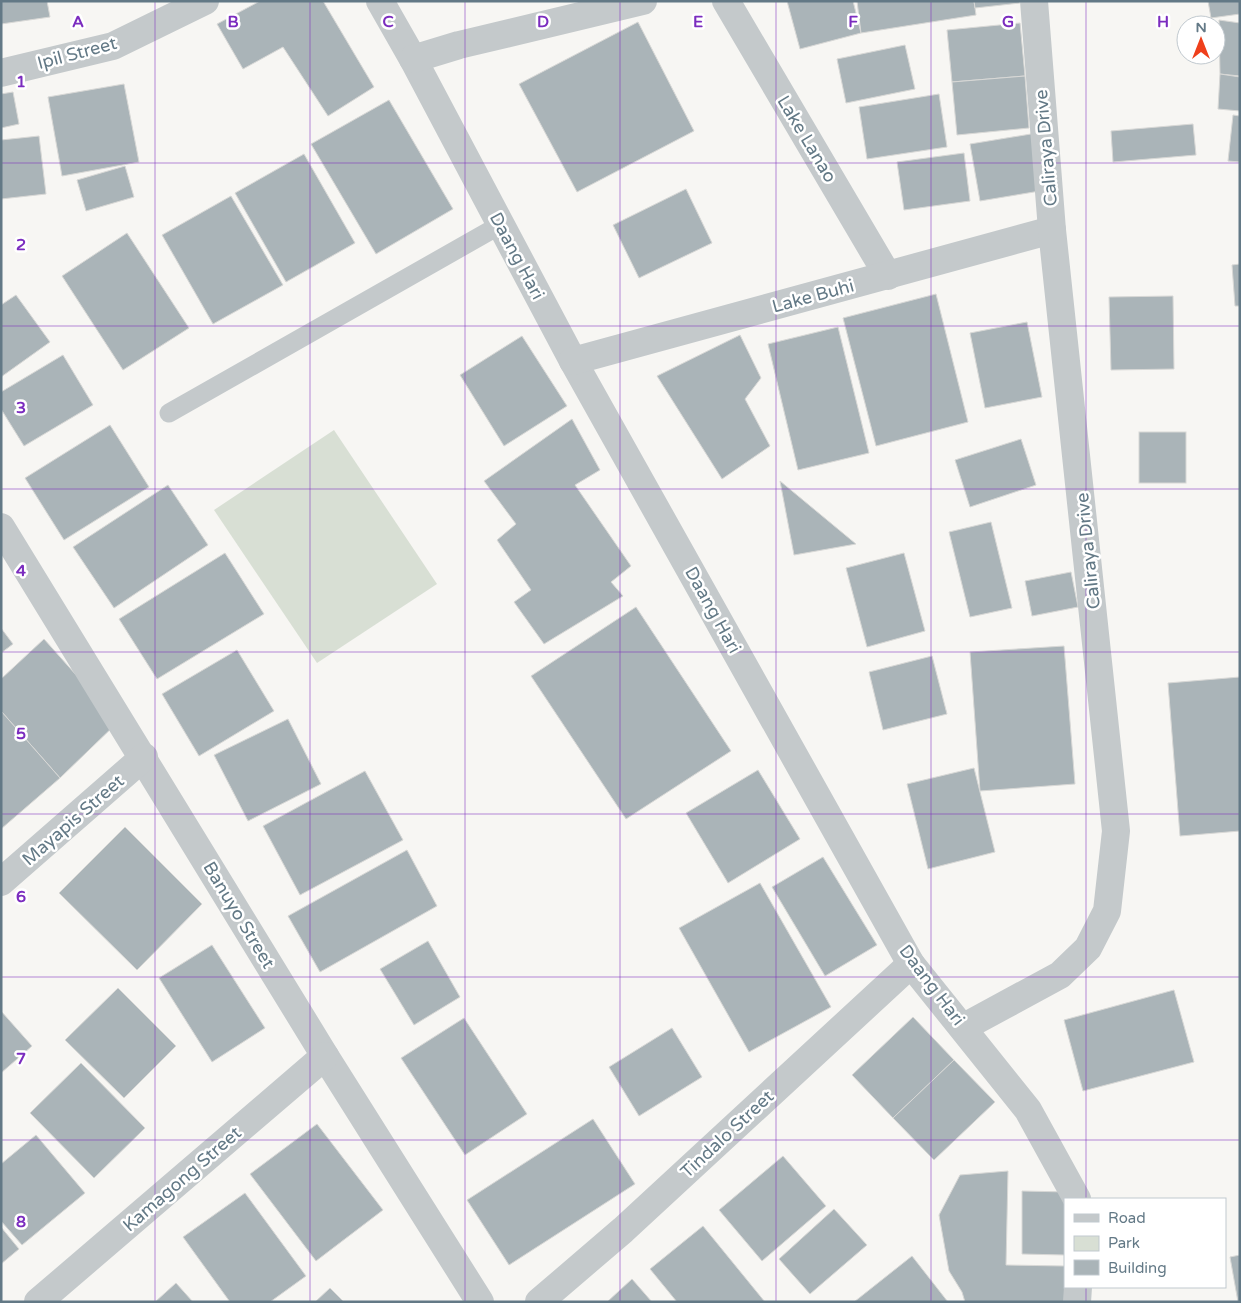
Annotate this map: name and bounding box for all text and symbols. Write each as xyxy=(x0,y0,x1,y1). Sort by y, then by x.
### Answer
text: A xyxy=(72,12,84,32)
text: B xyxy=(227,12,239,32)
text: C xyxy=(382,12,394,32)
text: D xyxy=(537,12,549,32)
text: E xyxy=(693,12,703,32)
text: F xyxy=(848,12,858,32)
text: G xyxy=(1002,12,1014,32)
text: H xyxy=(1157,12,1169,32)
north arrow xyxy=(1176,15,1226,65)
text: N xyxy=(1195,19,1207,36)
street label: Ipil Street xyxy=(35,32,119,74)
text: 1 xyxy=(16,72,26,92)
street label: Caliraya Drive xyxy=(1030,89,1062,207)
street label: Lake Lanao xyxy=(772,92,842,186)
street label: Daang Hari xyxy=(485,209,549,303)
text: 2 xyxy=(16,235,26,255)
street label: Lake Buhi xyxy=(770,275,856,317)
text: 3 xyxy=(16,398,26,418)
street label: Caliraya Drive xyxy=(1071,492,1105,610)
text: 4 xyxy=(16,561,26,581)
street label: Daang Hari xyxy=(680,563,746,657)
text: 5 xyxy=(16,724,26,744)
street label: Mayapis Street xyxy=(18,770,128,870)
street label: Banuyo Street xyxy=(198,857,280,973)
text: 6 xyxy=(16,887,26,907)
street label: Daang Hari xyxy=(894,940,970,1030)
text: 7 xyxy=(16,1049,26,1069)
street label: Tindalo Street xyxy=(676,1085,778,1183)
street label: Kamagong Street xyxy=(118,1122,246,1236)
legend xyxy=(1064,1198,1226,1288)
text: Road xyxy=(1108,1209,1146,1227)
text: 8 xyxy=(16,1212,26,1232)
text: Park xyxy=(1108,1234,1140,1252)
text: Building xyxy=(1108,1259,1167,1277)

